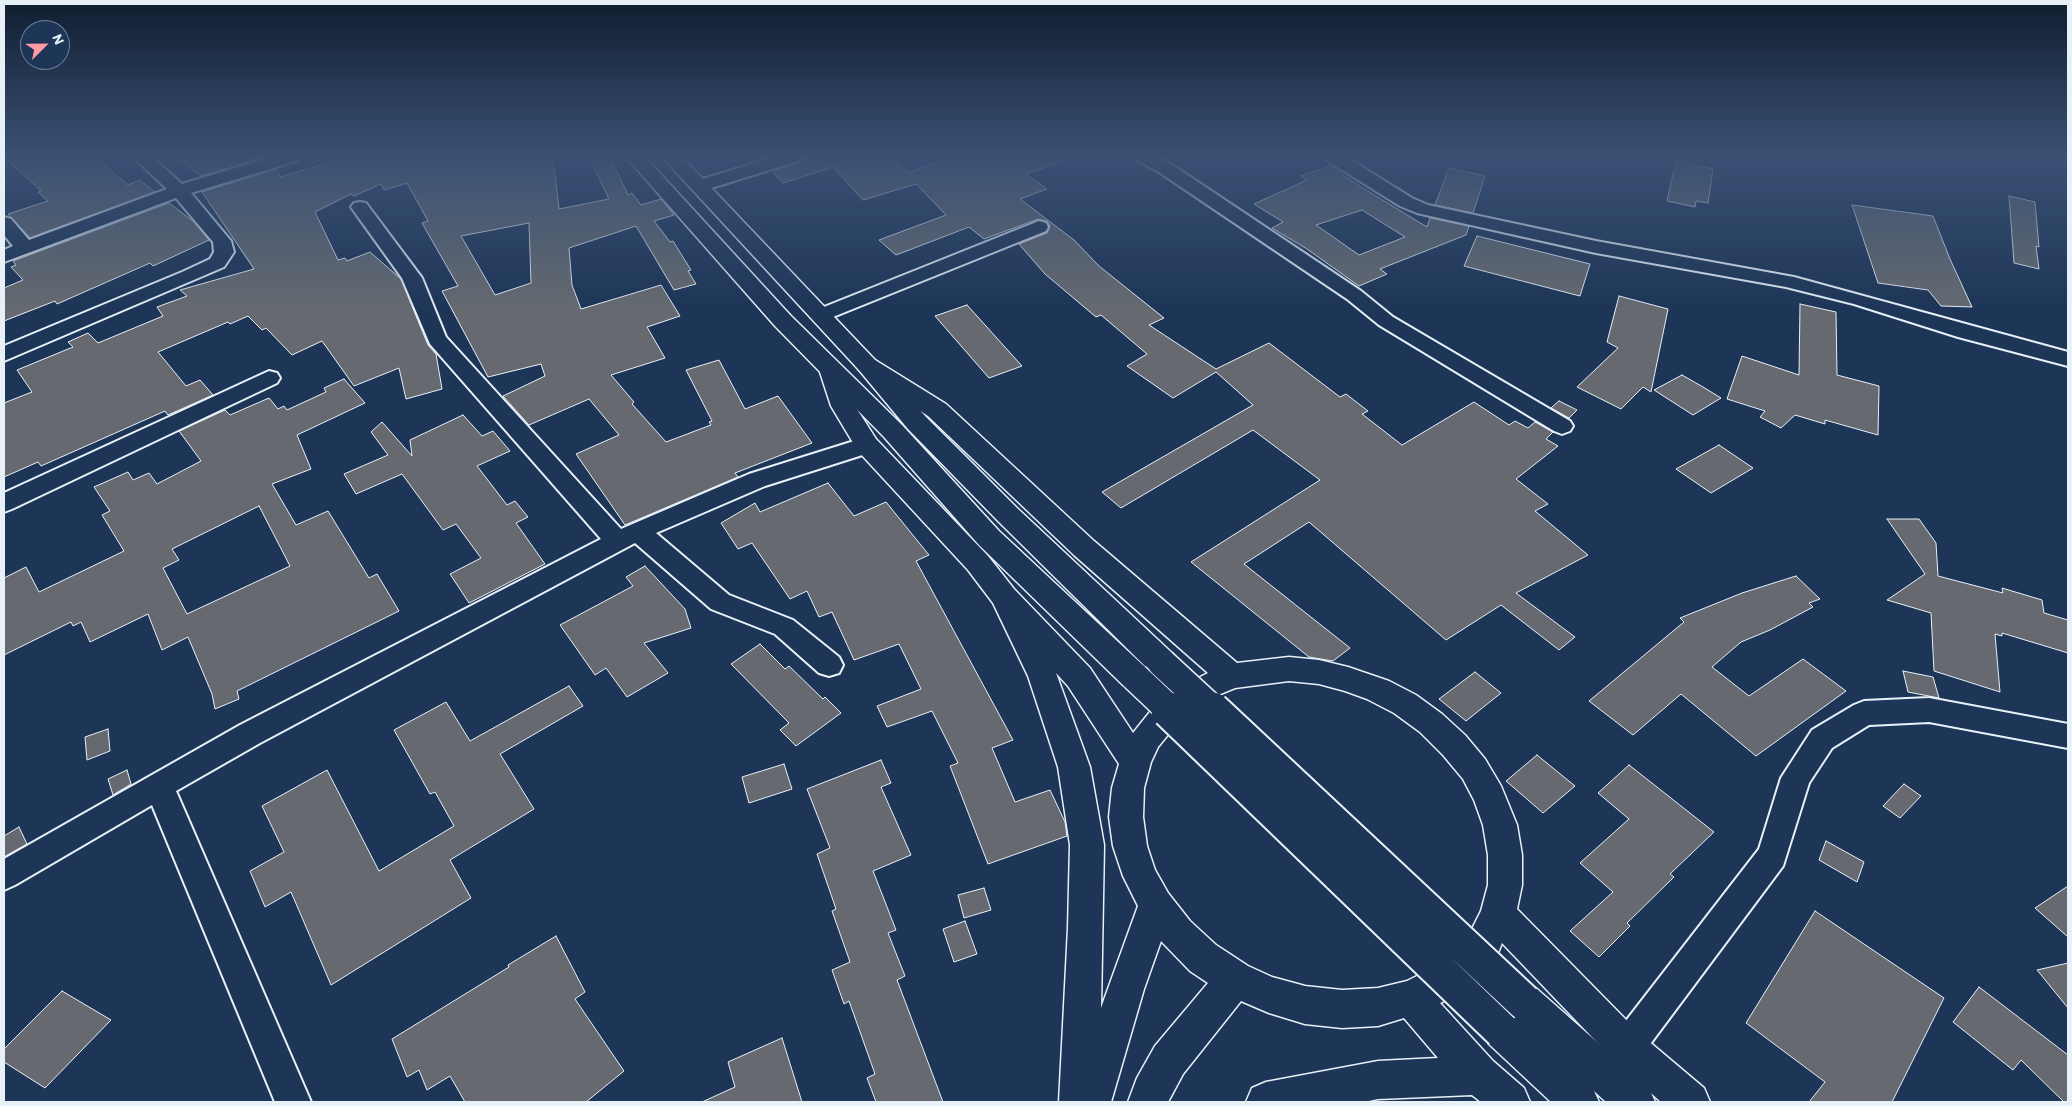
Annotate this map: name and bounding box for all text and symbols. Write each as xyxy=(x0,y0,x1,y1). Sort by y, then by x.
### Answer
north arrow xyxy=(20,20,70,70)
text: N xyxy=(49,32,68,47)

